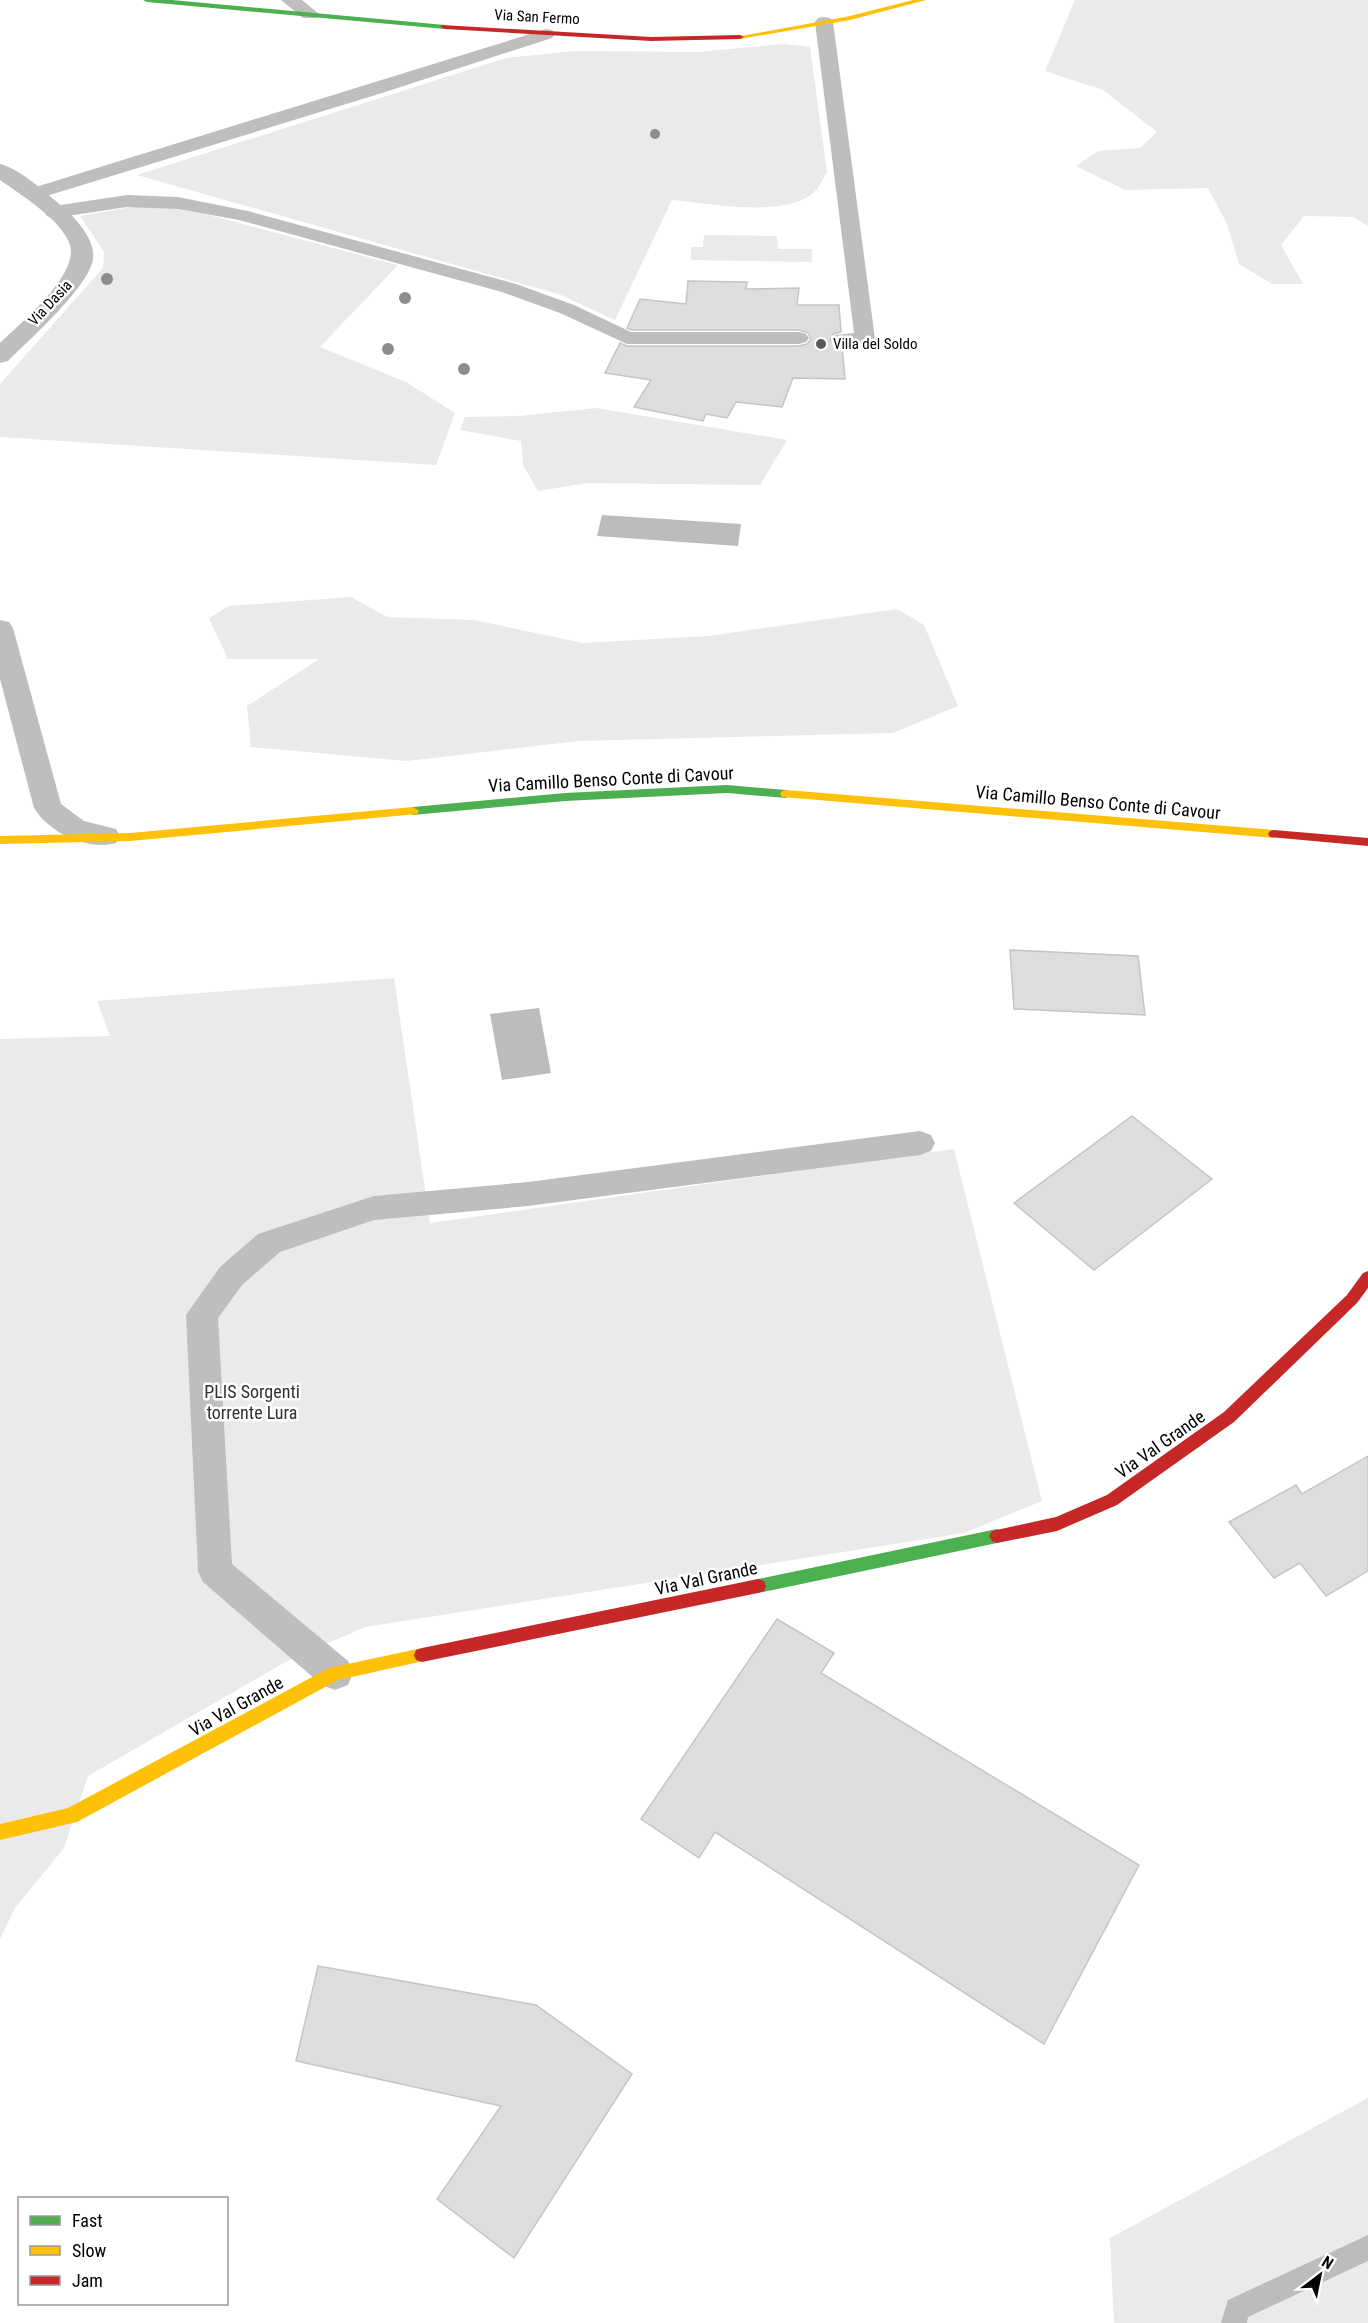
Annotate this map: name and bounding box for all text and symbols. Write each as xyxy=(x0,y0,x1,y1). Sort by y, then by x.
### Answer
street label: Via San Fermo xyxy=(494,6,580,28)
street label: Via Dasia xyxy=(24,276,76,330)
place label: Villa del Soldo xyxy=(833,335,917,353)
marker: Villa del Soldo xyxy=(814,337,828,351)
street label: Via Camillo Benso Conte di Cavour xyxy=(488,762,735,796)
street label: Via Camillo Benso Conte di Cavour xyxy=(975,781,1222,823)
park label: PLIS Sorgenti torrente Lura xyxy=(204,1381,300,1423)
street label: Via Val Grande xyxy=(1111,1406,1209,1482)
street label: Via Val Grande xyxy=(653,1557,759,1599)
street label: Via Val Grande xyxy=(185,1672,287,1740)
legend xyxy=(18,2197,228,2305)
text: Fast xyxy=(72,2210,103,2231)
text: Slow xyxy=(72,2240,107,2261)
north arrow xyxy=(1290,2245,1350,2305)
text: N xyxy=(1318,2252,1337,2273)
text: Jam xyxy=(72,2270,103,2291)

